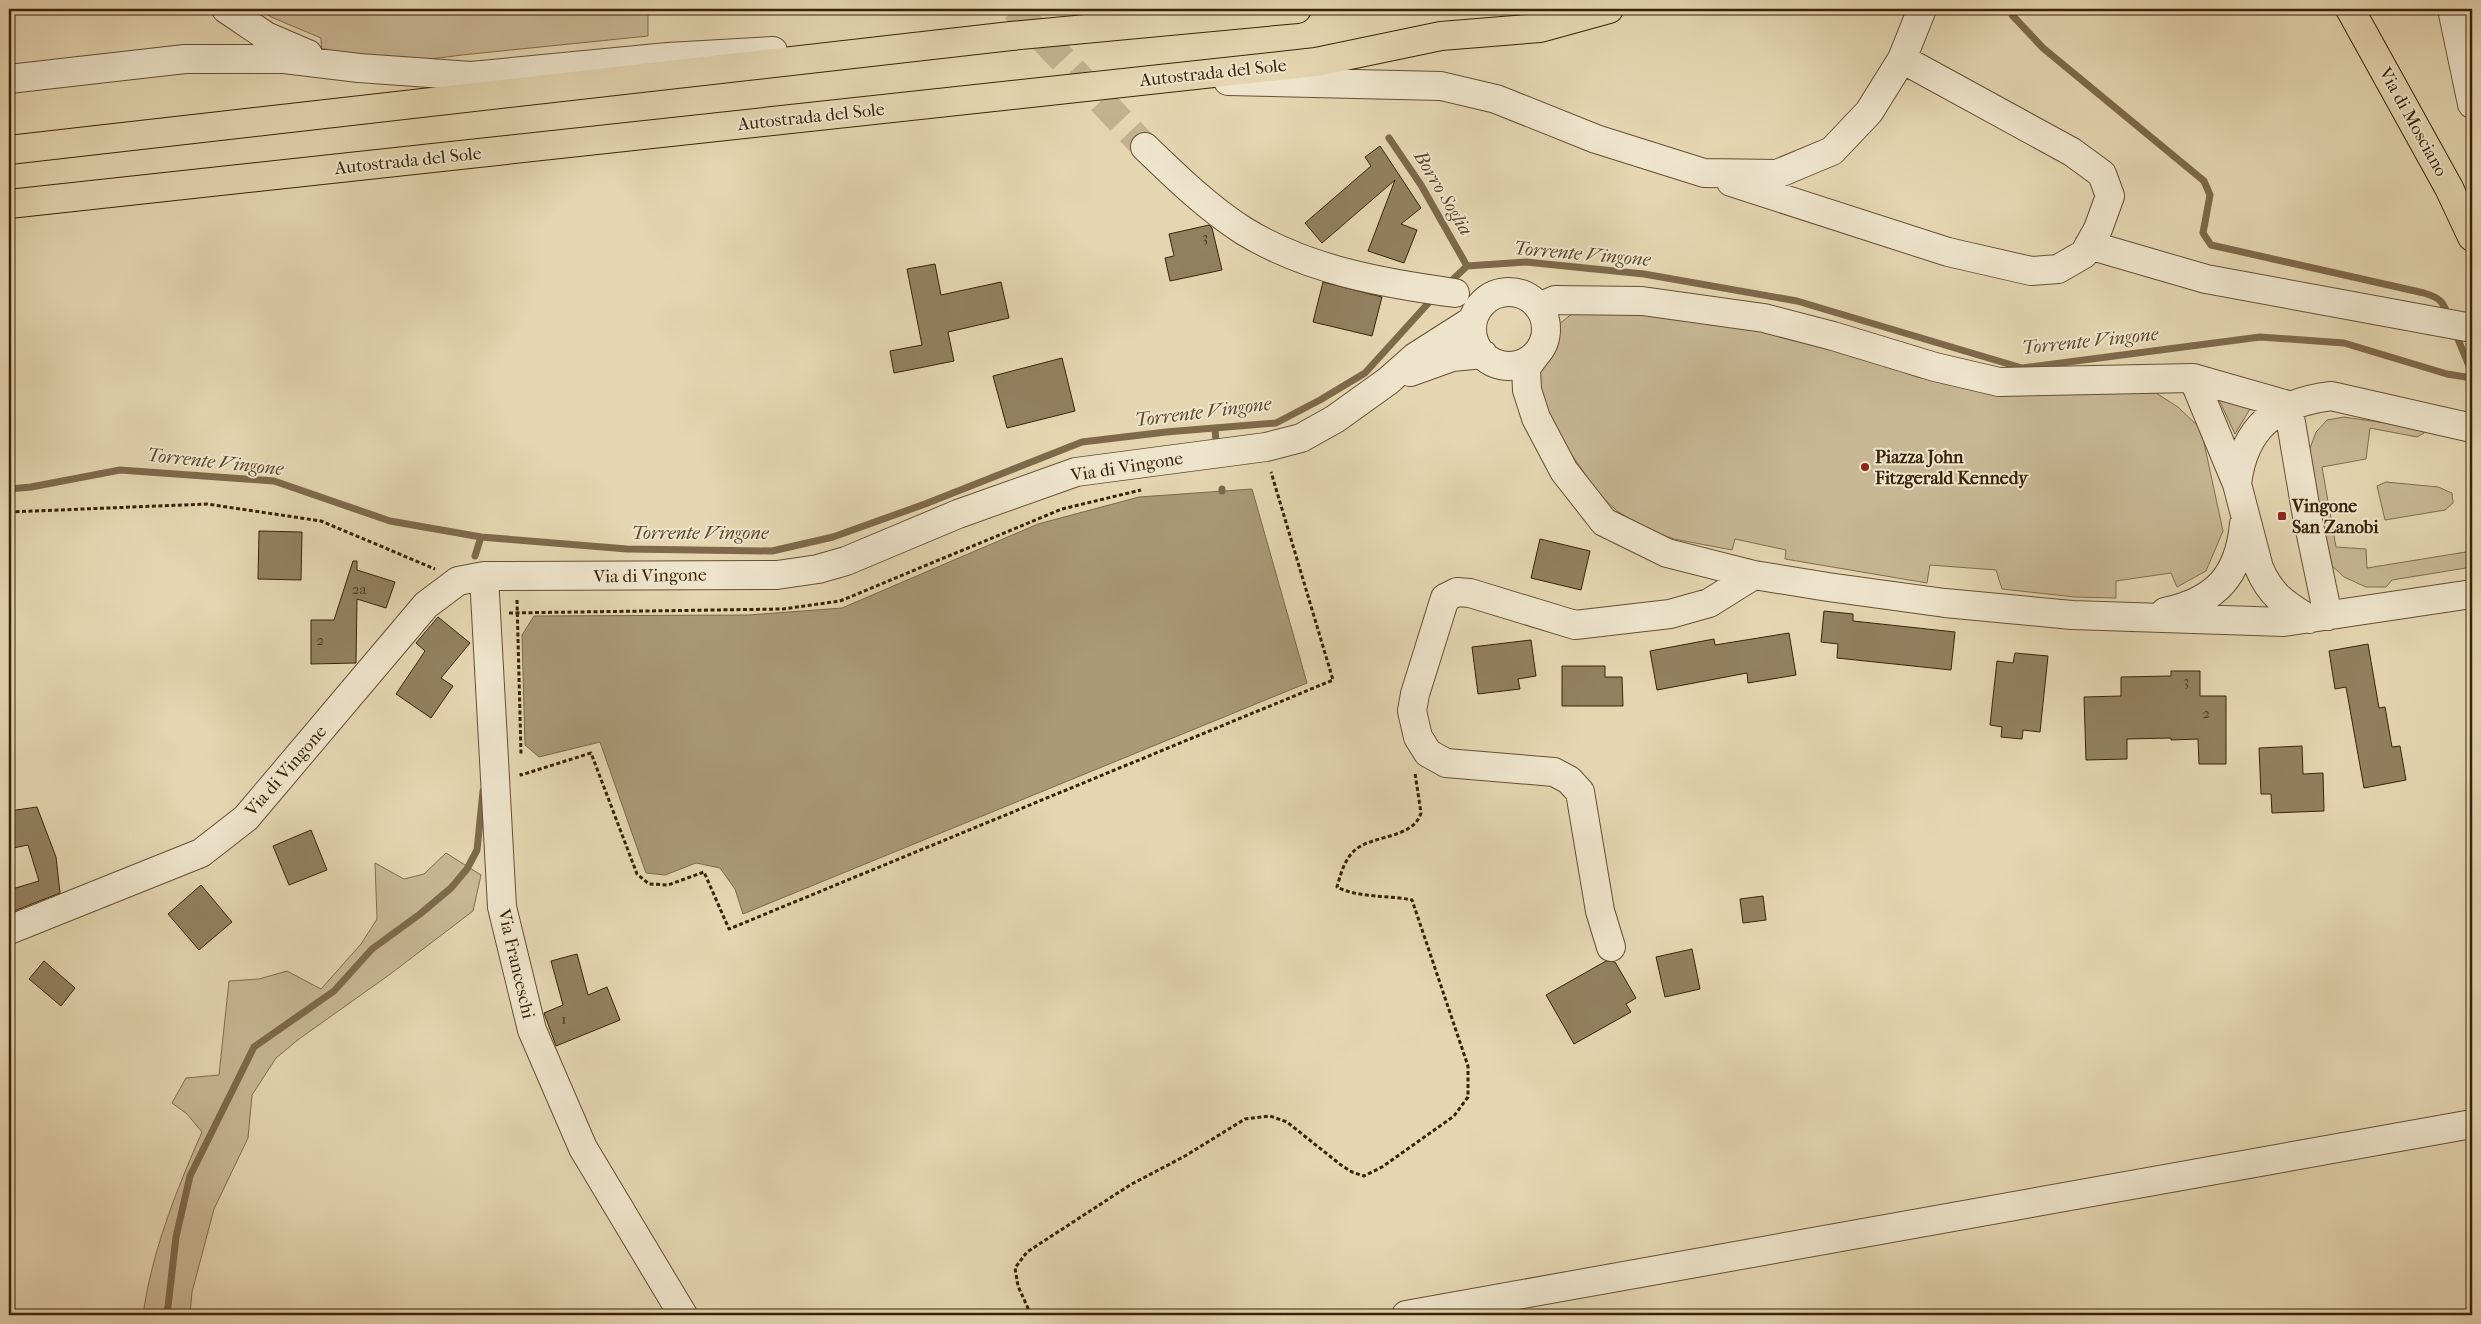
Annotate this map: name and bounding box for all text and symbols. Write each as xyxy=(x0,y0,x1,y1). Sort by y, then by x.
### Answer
street label: Autostrada del Sole xyxy=(1137,55,1288,91)
street label: Via di Mosciano xyxy=(2374,63,2452,180)
street label: Autostrada del Sole xyxy=(735,99,886,135)
street label: Autostrada del Sole xyxy=(332,143,483,179)
water label: Borro Soglia xyxy=(1409,146,1477,239)
house number: 3 xyxy=(1202,228,1208,246)
water label: Torrente Vingone xyxy=(1513,237,1653,271)
water label: Torrente Vingone xyxy=(2021,323,2161,359)
water label: Torrente Vingone xyxy=(1134,393,1274,431)
water label: Torrente Vingone xyxy=(146,444,286,480)
place label: Piazza John Fitzgerald Kennedy xyxy=(1874,447,2029,489)
street label: Via di Vingone xyxy=(1068,448,1185,486)
marker: Piazza John Fitzgerald Kennedy xyxy=(1859,461,1871,473)
place label: Vingone San Zanobi xyxy=(2291,496,2379,538)
marker: Vingone San Zanobi xyxy=(2276,510,2288,522)
water label: Torrente Vingone xyxy=(631,522,770,544)
street label: Via di Vingone xyxy=(592,565,707,588)
house number: 2a xyxy=(352,580,367,598)
house number: 2 xyxy=(316,631,324,649)
house number: 3 xyxy=(2183,672,2189,690)
house number: 2 xyxy=(2202,704,2210,722)
street label: Via di Vingone xyxy=(240,721,331,821)
street label: Via Franceschi xyxy=(493,906,539,1022)
house number: 1 xyxy=(561,1010,567,1028)

